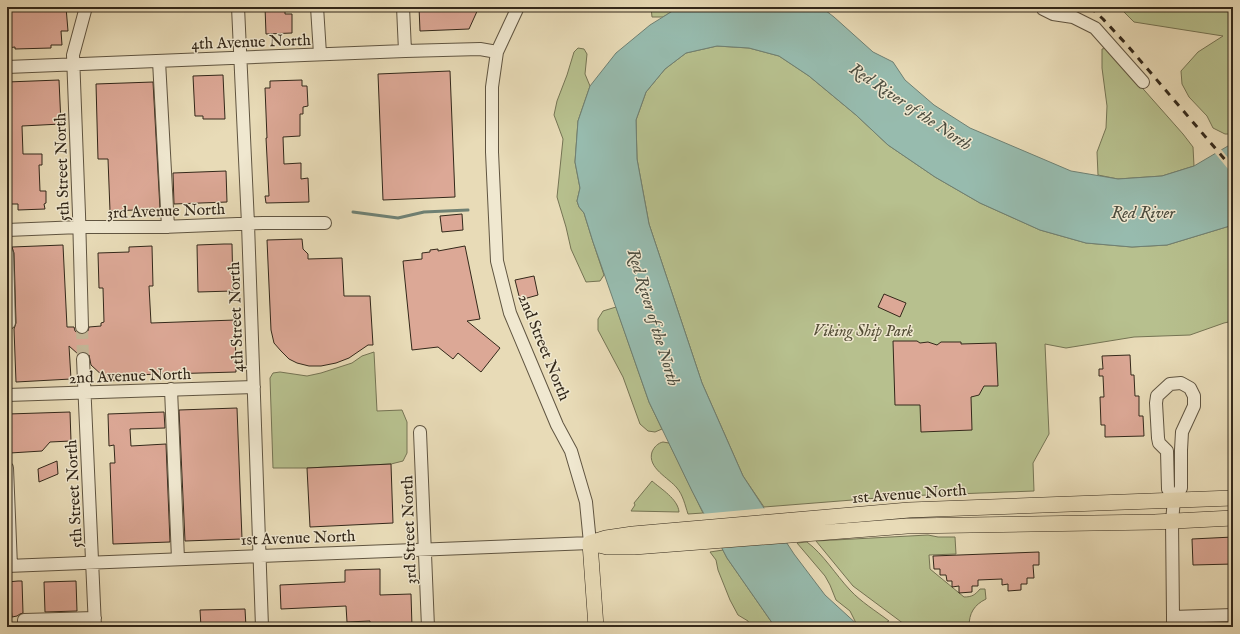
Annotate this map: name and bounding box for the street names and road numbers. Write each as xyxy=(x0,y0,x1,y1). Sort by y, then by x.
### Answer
street label: 4th Avenue North xyxy=(191,31,312,55)
street label: 5th Street North xyxy=(51,112,75,221)
street label: 3rd Avenue North xyxy=(107,200,226,224)
street label: 4th Street North xyxy=(225,261,249,372)
street label: 2nd Street North xyxy=(513,292,574,404)
street label: 2nd Avenue North xyxy=(69,365,192,389)
street label: 5th Street North xyxy=(62,439,88,549)
street label: 3rd Street North xyxy=(398,475,422,585)
street label: 1st Avenue North xyxy=(851,481,968,509)
street label: 1st Avenue North xyxy=(240,527,356,551)

